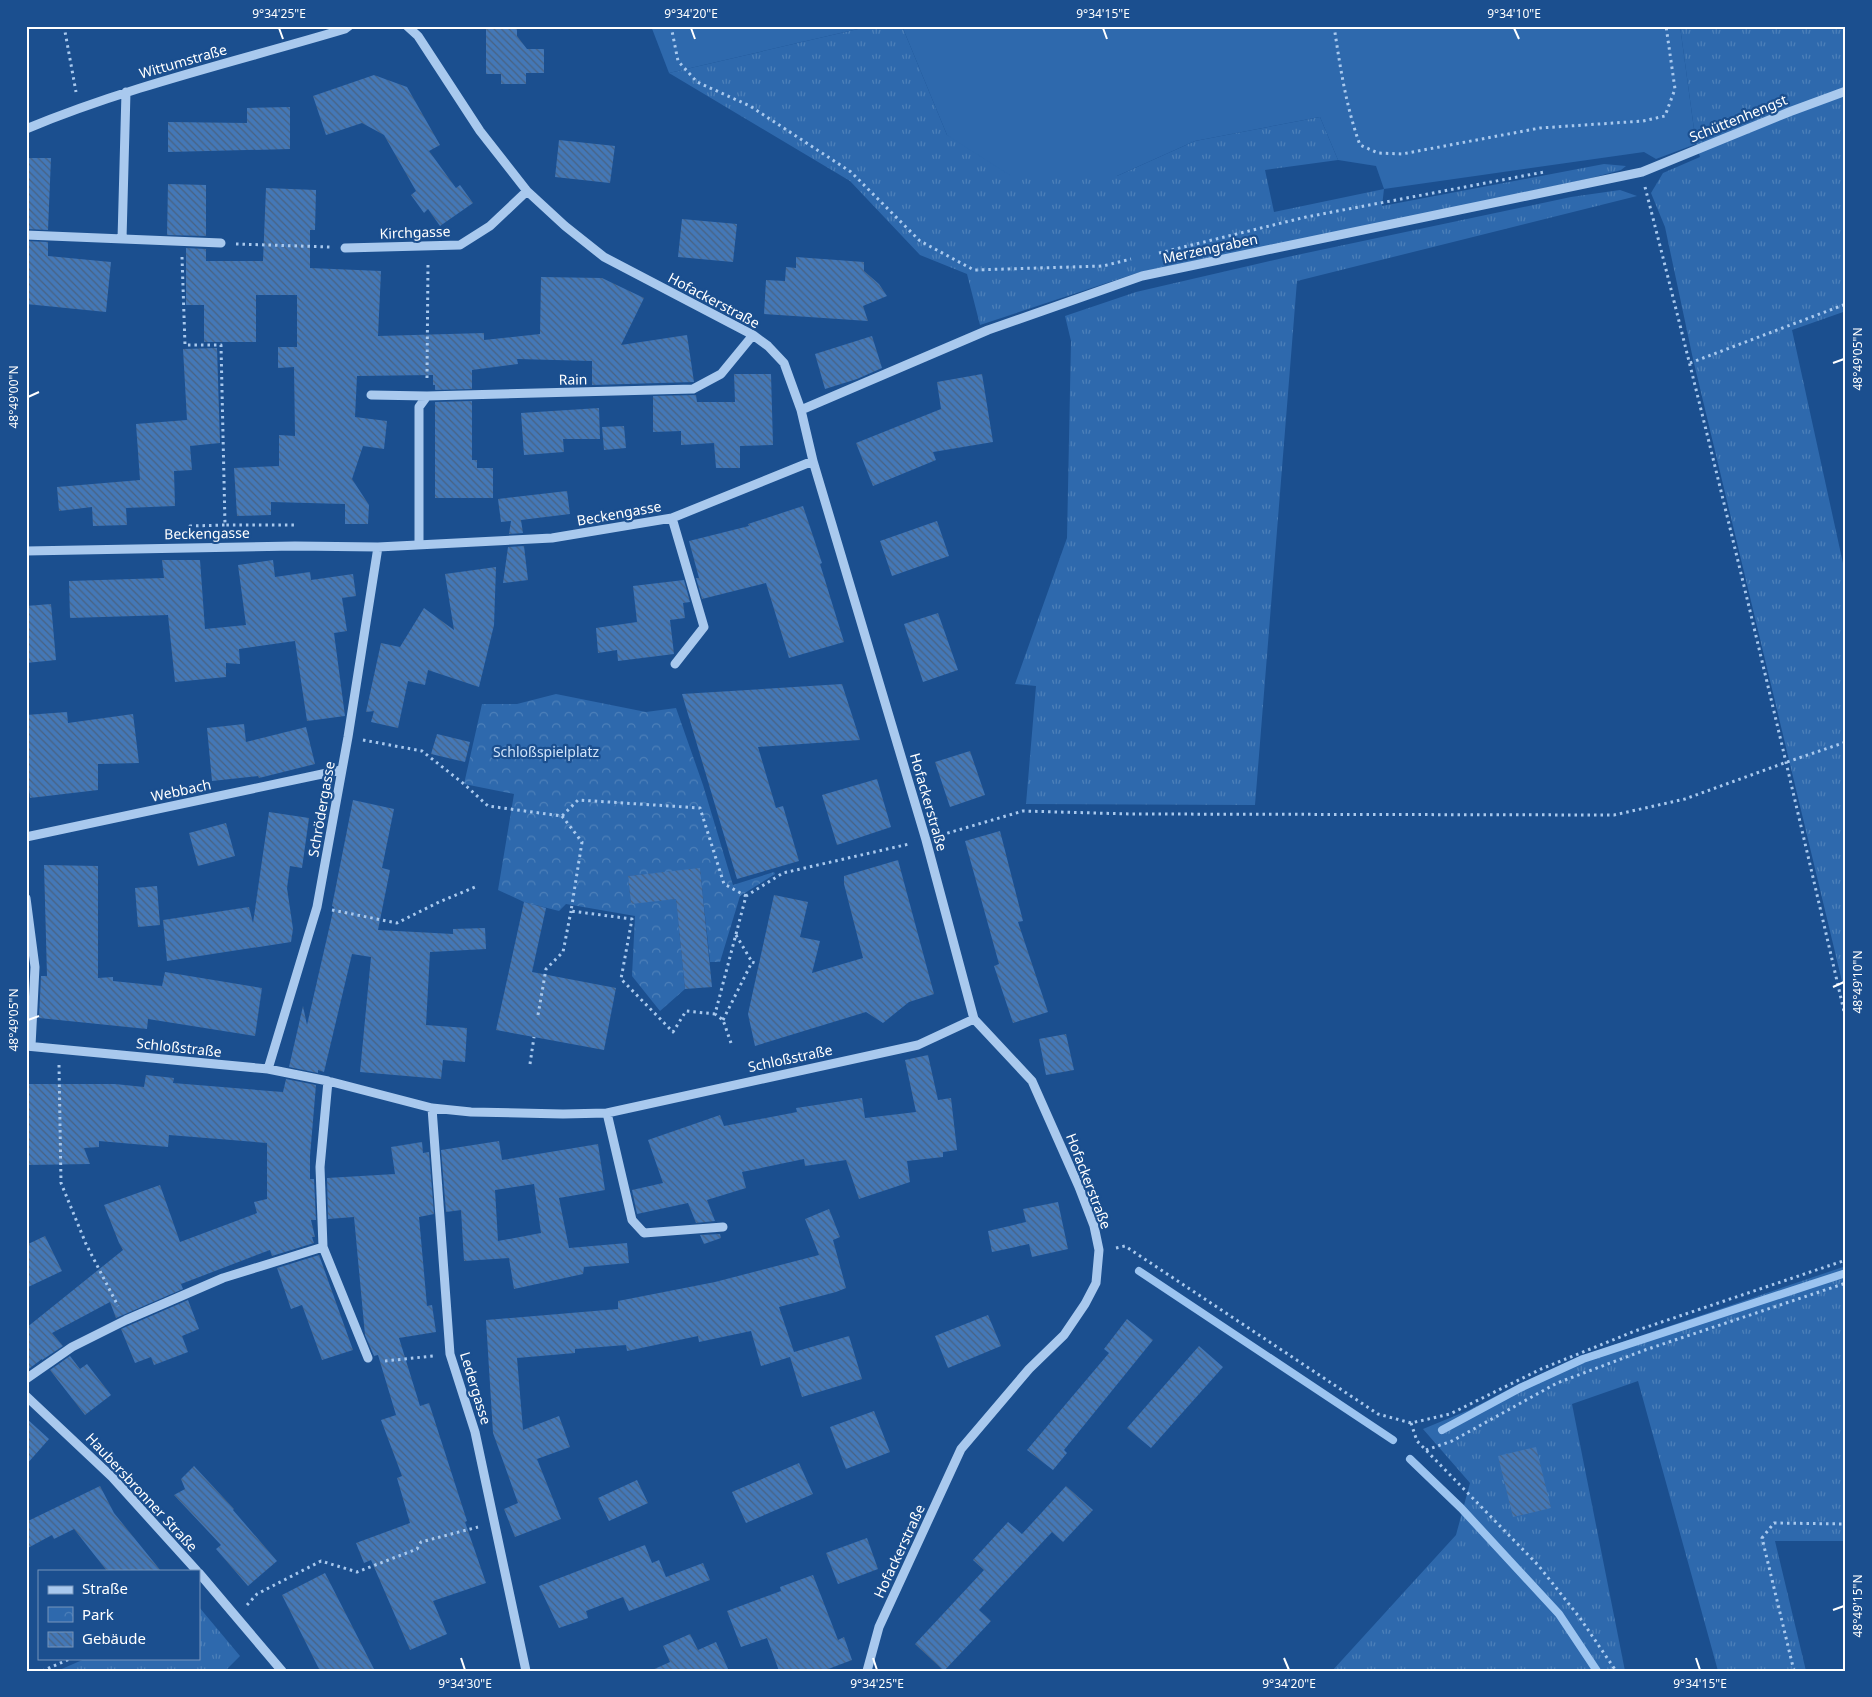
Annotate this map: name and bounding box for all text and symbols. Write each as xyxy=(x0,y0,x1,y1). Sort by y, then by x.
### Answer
text: 9°34'25"E xyxy=(252,5,306,22)
text: 9°34'20"E xyxy=(664,5,718,22)
text: 9°34'15"E xyxy=(1076,5,1130,22)
text: 9°34'10"E xyxy=(1487,5,1541,22)
street label: Wittumstraße xyxy=(137,39,229,83)
street label: Schüttenhengst xyxy=(1686,90,1790,146)
street label: Kirchgasse xyxy=(379,221,451,243)
street label: Merzengraben xyxy=(1161,229,1259,267)
street label: Hofackerstraße xyxy=(665,268,763,332)
text: 48°49'05"N xyxy=(1849,327,1866,391)
text: 48°49'00"N xyxy=(5,365,22,429)
street label: Rain xyxy=(558,369,588,389)
street label: Beckengasse xyxy=(575,496,663,530)
street label: Beckengasse xyxy=(164,523,250,543)
park label: Schloßspielplatz xyxy=(493,742,599,761)
street label: Hofackerstraße xyxy=(906,751,952,853)
street label: Schrödergasse xyxy=(303,760,339,858)
street label: Webbach xyxy=(149,774,213,806)
text: 48°49'10"N xyxy=(1849,950,1866,1014)
text: 48°49'05"N xyxy=(5,988,22,1052)
street label: Schloßstraße xyxy=(135,1033,223,1061)
street label: Schloßstraße xyxy=(746,1040,834,1076)
street label: Hofackerstraße xyxy=(1062,1130,1116,1232)
street label: Ledergasse xyxy=(456,1349,496,1427)
street label: Haubersbronner Straße xyxy=(82,1429,202,1556)
street label: Hofackerstraße xyxy=(869,1501,929,1601)
legend xyxy=(38,1570,200,1660)
text: 48°49'15"N xyxy=(1849,1574,1866,1638)
text: Straße xyxy=(82,1578,128,1598)
text: Park xyxy=(82,1604,114,1624)
text: Gebäude xyxy=(82,1628,146,1648)
text: 9°34'30"E xyxy=(438,1675,492,1692)
text: 9°34'25"E xyxy=(850,1675,904,1692)
text: 9°34'20"E xyxy=(1262,1675,1316,1692)
text: 9°34'15"E xyxy=(1673,1675,1727,1692)

